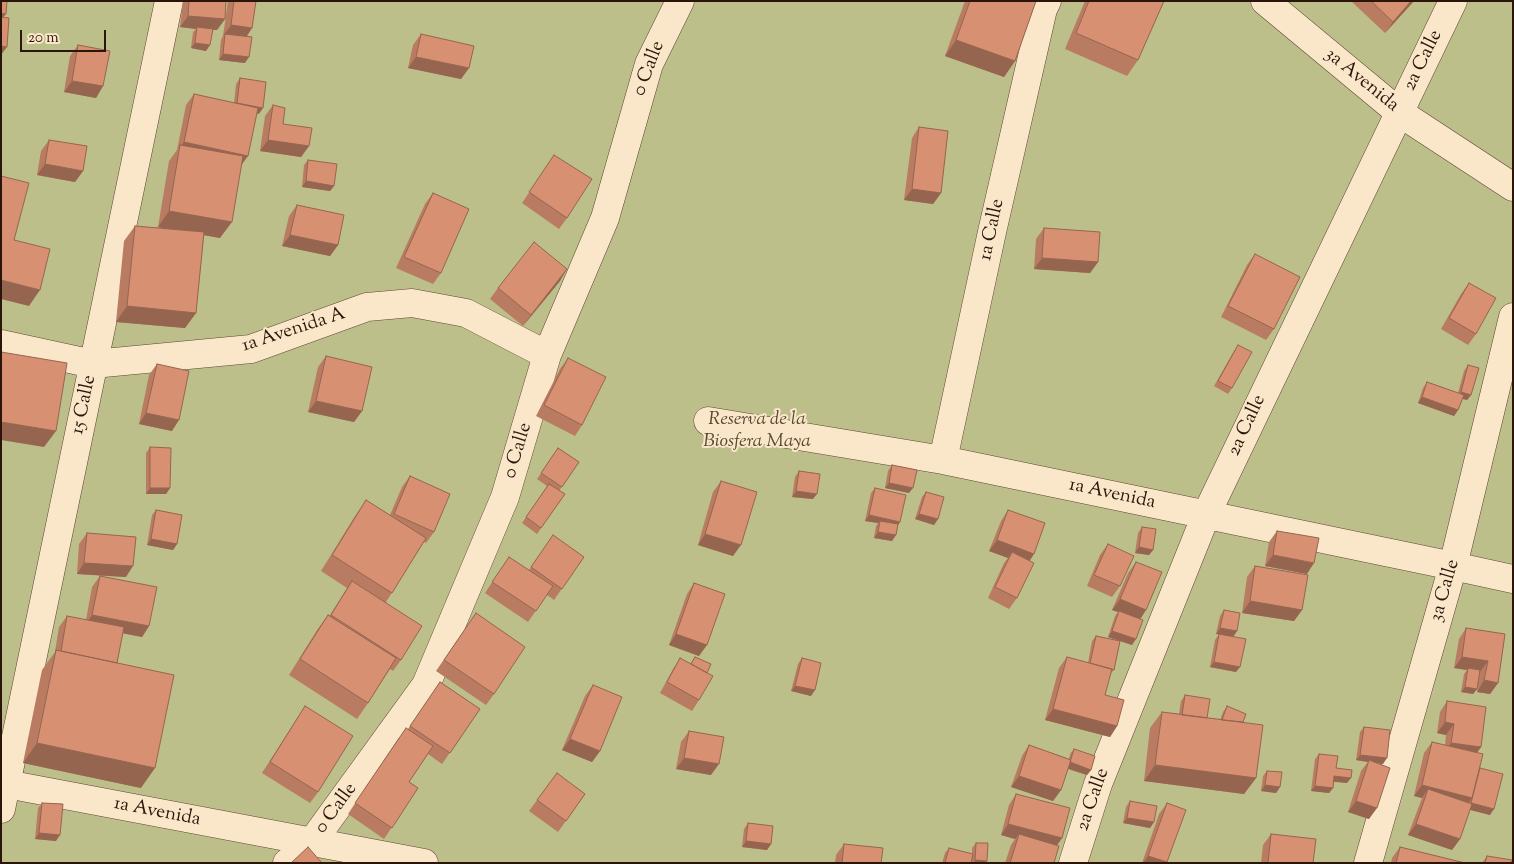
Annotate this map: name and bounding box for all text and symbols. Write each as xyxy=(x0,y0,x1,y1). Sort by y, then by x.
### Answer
scale bar xyxy=(22,20,109,52)
street label: 2a Calle xyxy=(1400,27,1448,95)
text: 20 m xyxy=(28,28,59,49)
street label: 0 Calle xyxy=(629,38,671,100)
street label: 3a Avenida xyxy=(1319,44,1403,118)
street label: 1a Calle xyxy=(975,197,1011,263)
street label: 1a Avenida A xyxy=(239,304,349,358)
street label: 15 Calle xyxy=(68,373,102,437)
street label: 2a Calle xyxy=(1224,392,1272,460)
park label: Reserva de la Biosfera Maya xyxy=(703,410,811,454)
street label: 0 Calle xyxy=(500,420,538,482)
street label: 1a Avenida xyxy=(1067,475,1157,515)
street label: 3a Calle xyxy=(1426,557,1466,625)
street label: 2a Calle xyxy=(1073,766,1115,834)
street label: 0 Calle xyxy=(311,779,363,839)
street label: 1a Avenida xyxy=(112,793,202,833)

